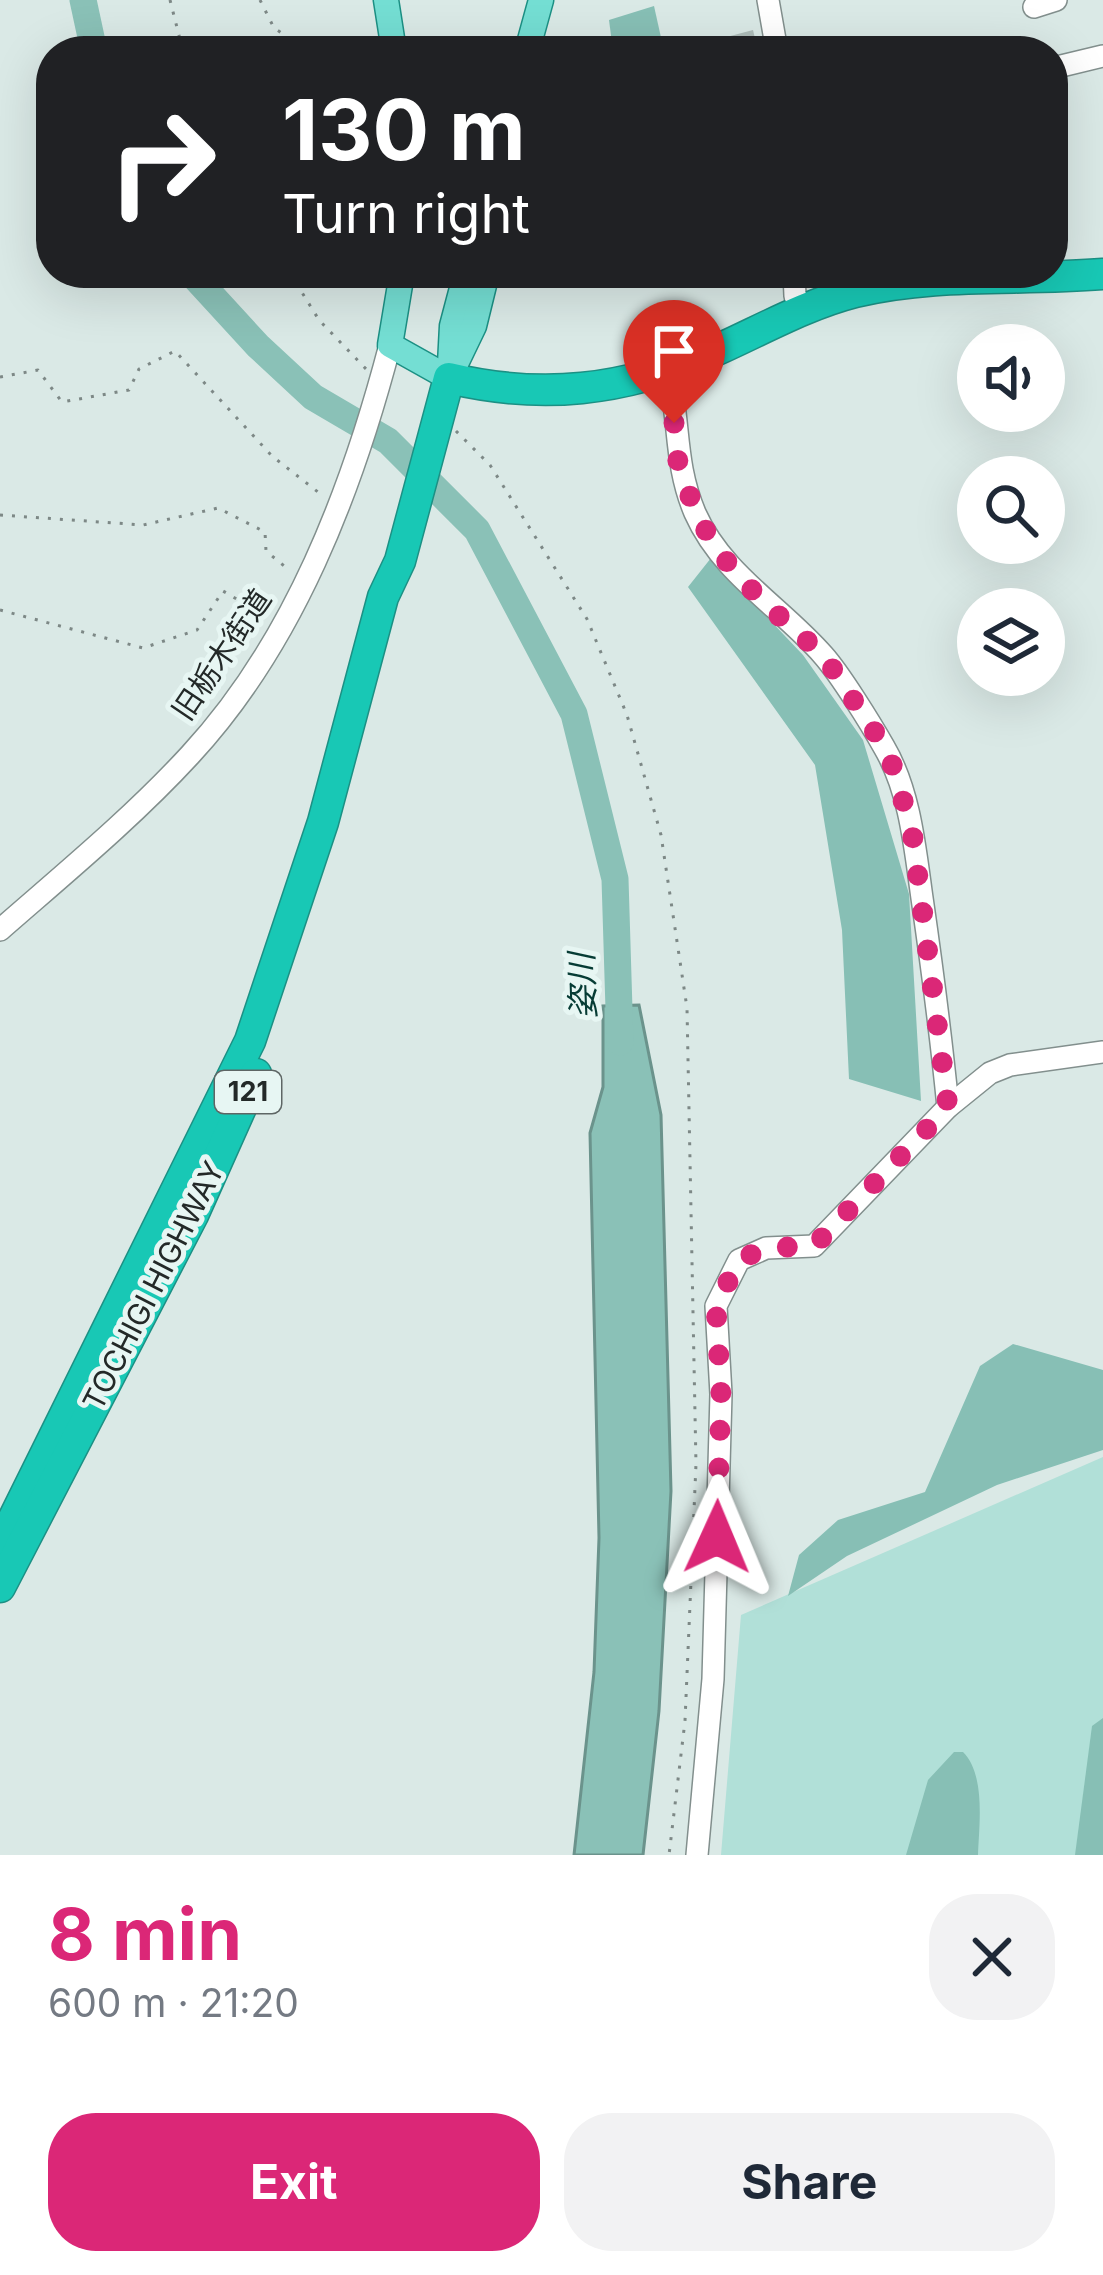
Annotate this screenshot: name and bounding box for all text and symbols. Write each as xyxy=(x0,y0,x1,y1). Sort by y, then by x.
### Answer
text: 130 m xyxy=(282,79,526,180)
icon: right xyxy=(84,84,240,240)
text: Turn right xyxy=(282,181,530,246)
pin xyxy=(623,300,725,423)
icon: arrive xyxy=(641,318,707,384)
map controls xyxy=(957,324,1065,696)
button: sound xyxy=(957,324,1065,432)
button: search xyxy=(957,456,1065,564)
street label: 旧栃木街道 xyxy=(164,582,278,727)
button: layers xyxy=(957,588,1065,696)
water label: 姿川 xyxy=(561,949,603,1020)
road number: 121 xyxy=(215,1071,281,1113)
street label: TOCHIGI HIGHWAY xyxy=(75,1155,231,1416)
position arrow xyxy=(654,1474,780,1600)
text: 8 min xyxy=(48,1890,242,1977)
button: close xyxy=(929,1894,1055,2020)
text: 600 m · 21:20 xyxy=(48,1979,299,2026)
button: Exit xyxy=(48,2113,540,2251)
button: Share xyxy=(564,2113,1055,2251)

